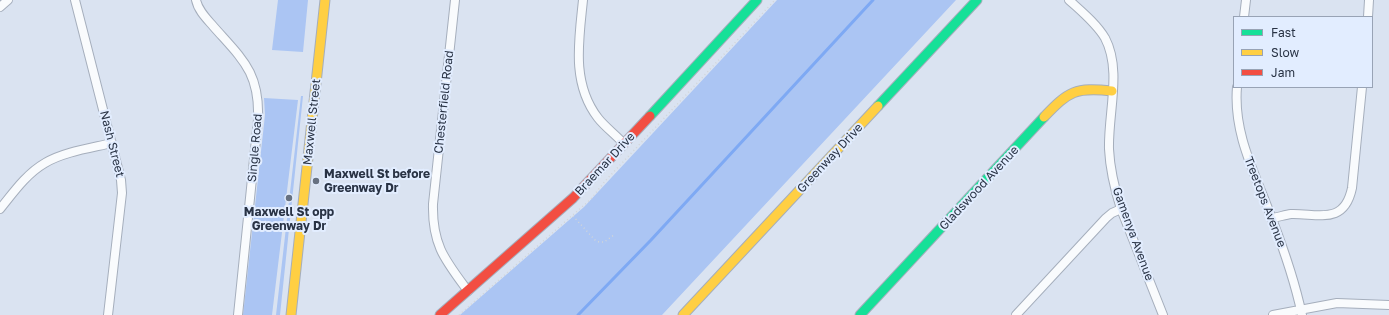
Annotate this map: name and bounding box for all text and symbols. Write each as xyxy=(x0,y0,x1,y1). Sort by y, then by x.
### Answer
legend xyxy=(1233,16,1373,88)
text: Fast xyxy=(1271,25,1296,40)
text: Slow xyxy=(1271,45,1299,60)
street label: Chesterfield Road xyxy=(431,50,457,154)
text: Jam xyxy=(1271,65,1295,80)
street label: Maxwell Street xyxy=(300,78,324,166)
street label: Nash Street xyxy=(97,109,127,179)
street label: Single Road xyxy=(245,113,265,183)
street label: Greenway Drive xyxy=(794,120,866,196)
street label: Braemar Drive xyxy=(572,129,638,199)
street label: Gladswood Avenue xyxy=(936,143,1022,233)
street label: Treetops Avenue xyxy=(1241,155,1289,249)
place label: Maxwell St before Greenway Dr xyxy=(324,167,430,195)
marker: Maxwell St before Greenway Dr xyxy=(311,176,321,186)
street label: Gamenya Avenue xyxy=(1109,185,1157,283)
marker: Maxwell St opp Greenway Dr xyxy=(284,193,294,203)
place label: Maxwell St opp Greenway Dr xyxy=(244,205,334,233)

